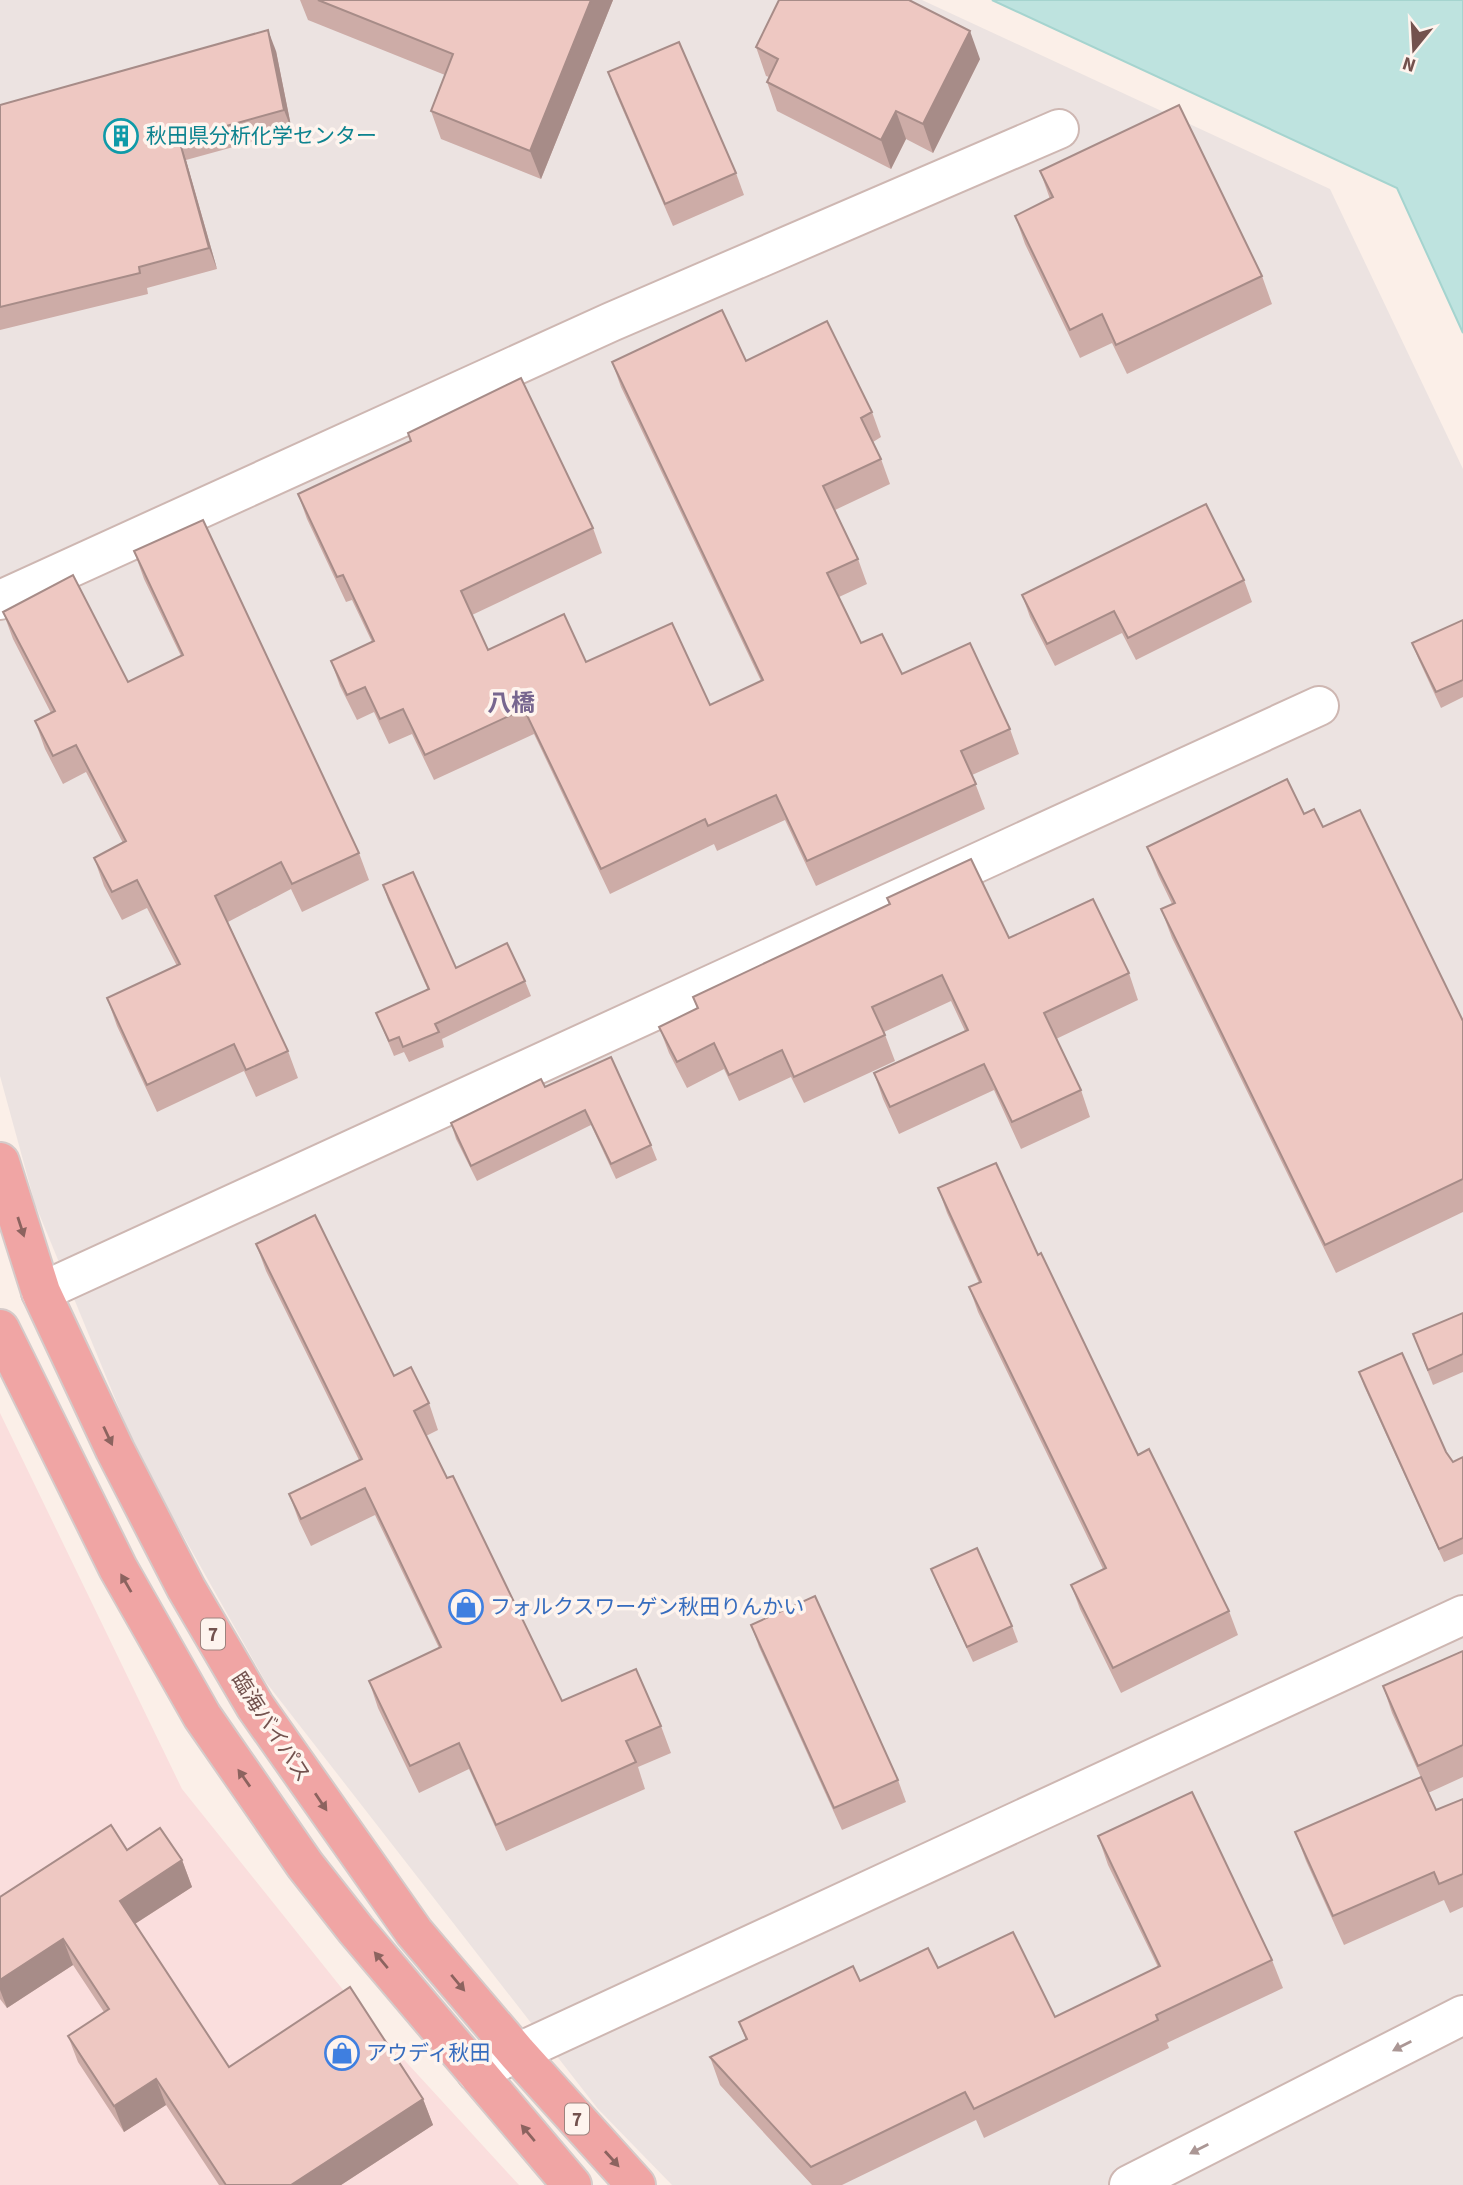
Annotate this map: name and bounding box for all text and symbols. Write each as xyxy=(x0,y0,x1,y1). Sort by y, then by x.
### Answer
north arrow xyxy=(1379,14,1449,84)
text: N xyxy=(1399,49,1419,79)
building icon: 秋田県分析化学センター xyxy=(102,117,140,155)
place label: 秋田県分析化学センター xyxy=(146,121,377,151)
district label: 八橋 xyxy=(487,686,535,721)
one-way arrow xyxy=(16,1217,26,1238)
one-way arrow xyxy=(103,1426,114,1447)
one-way arrow xyxy=(120,1574,132,1593)
shop icon: フォルクスワーゲン秋田りんかい xyxy=(447,1588,485,1626)
place label: フォルクスワーゲン秋田りんかい xyxy=(490,1592,804,1622)
road number: 7 xyxy=(201,1618,225,1650)
street label: 臨海バイパス xyxy=(224,1666,318,1788)
one-way arrow xyxy=(237,1769,251,1787)
one-way arrow xyxy=(314,1793,328,1811)
one-way arrow xyxy=(374,1951,389,1968)
one-way arrow xyxy=(450,1975,465,1992)
shop icon: アウディ秋田 xyxy=(323,2034,361,2072)
place label: アウディ秋田 xyxy=(366,2038,491,2068)
one-way arrow xyxy=(1392,2041,1412,2052)
road number: 7 xyxy=(565,2104,589,2134)
one-way arrow xyxy=(520,2124,536,2142)
one-way arrow xyxy=(1189,2143,1209,2155)
one-way arrow xyxy=(604,2150,619,2167)

